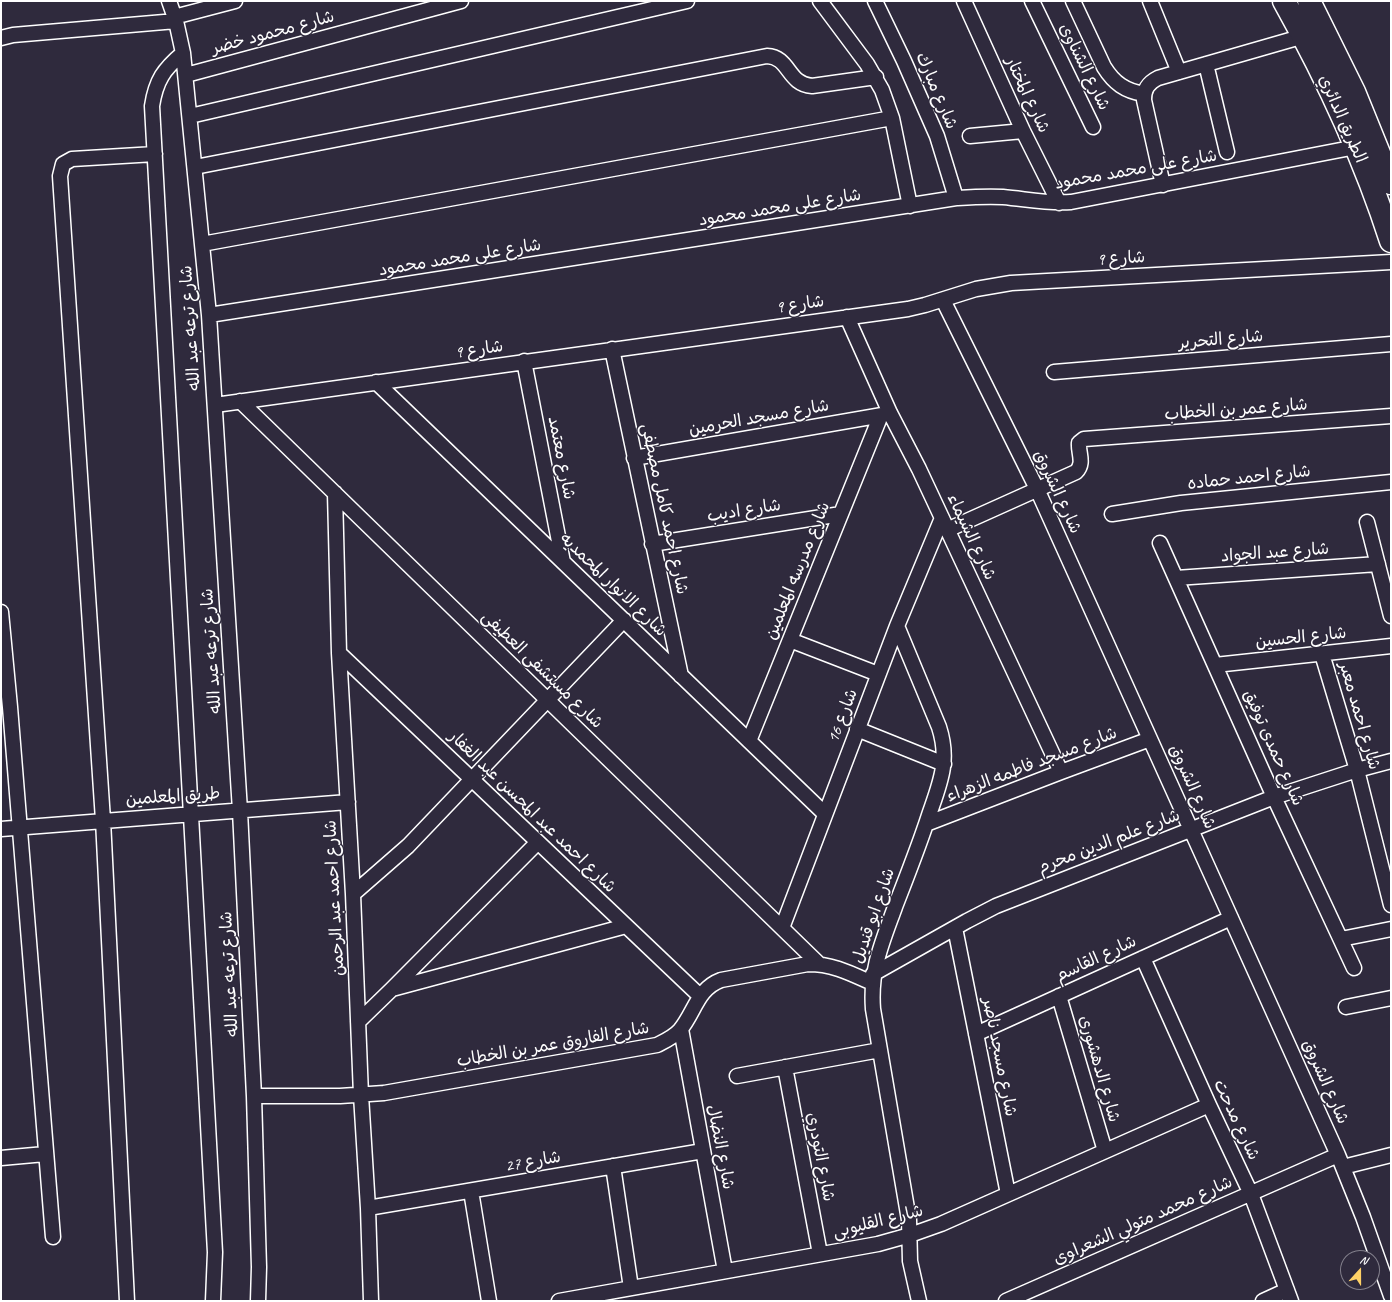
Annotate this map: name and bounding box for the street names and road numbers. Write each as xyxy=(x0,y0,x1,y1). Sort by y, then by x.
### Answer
street label: شارع محمود خضر xyxy=(209,7,337,59)
street label: شارع الشناوى xyxy=(1054,20,1114,114)
street label: شارع مبارك xyxy=(911,50,961,132)
street label: شارع المختار xyxy=(1000,54,1054,136)
street label: الطريق الدائري xyxy=(1313,72,1371,166)
street label: شارع على محمد محمود xyxy=(1053,146,1219,194)
street label: شارع على محمد محمود xyxy=(697,185,863,231)
street label: شارع على محمد محمود xyxy=(377,235,543,281)
street label: شارع 9 xyxy=(1096,248,1146,270)
street label: شارع ترعه عبد الله xyxy=(176,265,206,391)
street label: شارع 9 xyxy=(775,292,825,318)
street label: شارع التحرير xyxy=(1178,326,1264,354)
street label: شارع 9 xyxy=(454,337,504,363)
street label: شارع عمر بن الخطاب xyxy=(1164,395,1308,425)
street label: شارع مسجد الحرمين xyxy=(687,396,831,440)
street label: شارع معتمد xyxy=(543,415,579,501)
street label: شارع احمد كامل مصطفى xyxy=(636,422,692,596)
street label: شارع الشروق xyxy=(1029,447,1085,537)
street label: شارع احمد حماده xyxy=(1186,461,1312,495)
street label: شارع الشيماء xyxy=(942,490,1000,584)
street label: شارع اديب xyxy=(706,495,782,527)
street label: شارع مدرسه المعلمين xyxy=(761,499,835,643)
street label: شارع الانوار المحمديه xyxy=(555,529,671,641)
street label: شارع عبد الجواد xyxy=(1220,539,1330,567)
street label: شارع ترعه عبد الله xyxy=(197,588,227,714)
street label: شارع مستشفى العطيفى xyxy=(477,607,607,733)
street label: شارع الحسين xyxy=(1254,623,1348,653)
street label: شارع احمد معبر xyxy=(1334,660,1384,772)
street label: شارع 16 xyxy=(823,686,863,746)
street label: شارع حمدى توفيق xyxy=(1238,687,1308,809)
street label: شارع مسجد فاطمه الزهراء xyxy=(944,723,1120,807)
street label: شارع احمد عبد المحسن عبد الغفار xyxy=(444,727,620,897)
street label: شارع الشروق xyxy=(1164,742,1220,832)
street label: طريق المعلمين xyxy=(125,784,221,810)
street label: شارع علم الدين محرم xyxy=(1035,805,1183,879)
street label: شارع احمد عبد الرحمن xyxy=(321,819,349,977)
street label: شارع ابو قنديل xyxy=(848,866,900,966)
street label: شارع ترعه عبد الله xyxy=(217,911,243,1037)
street label: شارع القاسم xyxy=(1052,931,1140,987)
street label: شارع مسجد ناصر xyxy=(977,996,1021,1118)
street label: شارع الدهشورى xyxy=(1074,1013,1124,1125)
street label: شارع الفاروق عمر بن الخطاب xyxy=(455,1018,651,1072)
street label: شارع الشروق xyxy=(1297,1037,1353,1127)
street label: شارع مدحت xyxy=(1208,1076,1264,1164)
street label: شارع النضال xyxy=(702,1103,738,1191)
street label: شارع التودري xyxy=(801,1111,839,1203)
street label: شارع 27 xyxy=(504,1147,562,1177)
street label: شارع محمد متولي الشعراوى xyxy=(1050,1172,1236,1270)
street label: شارع القليوبى xyxy=(831,1201,925,1243)

